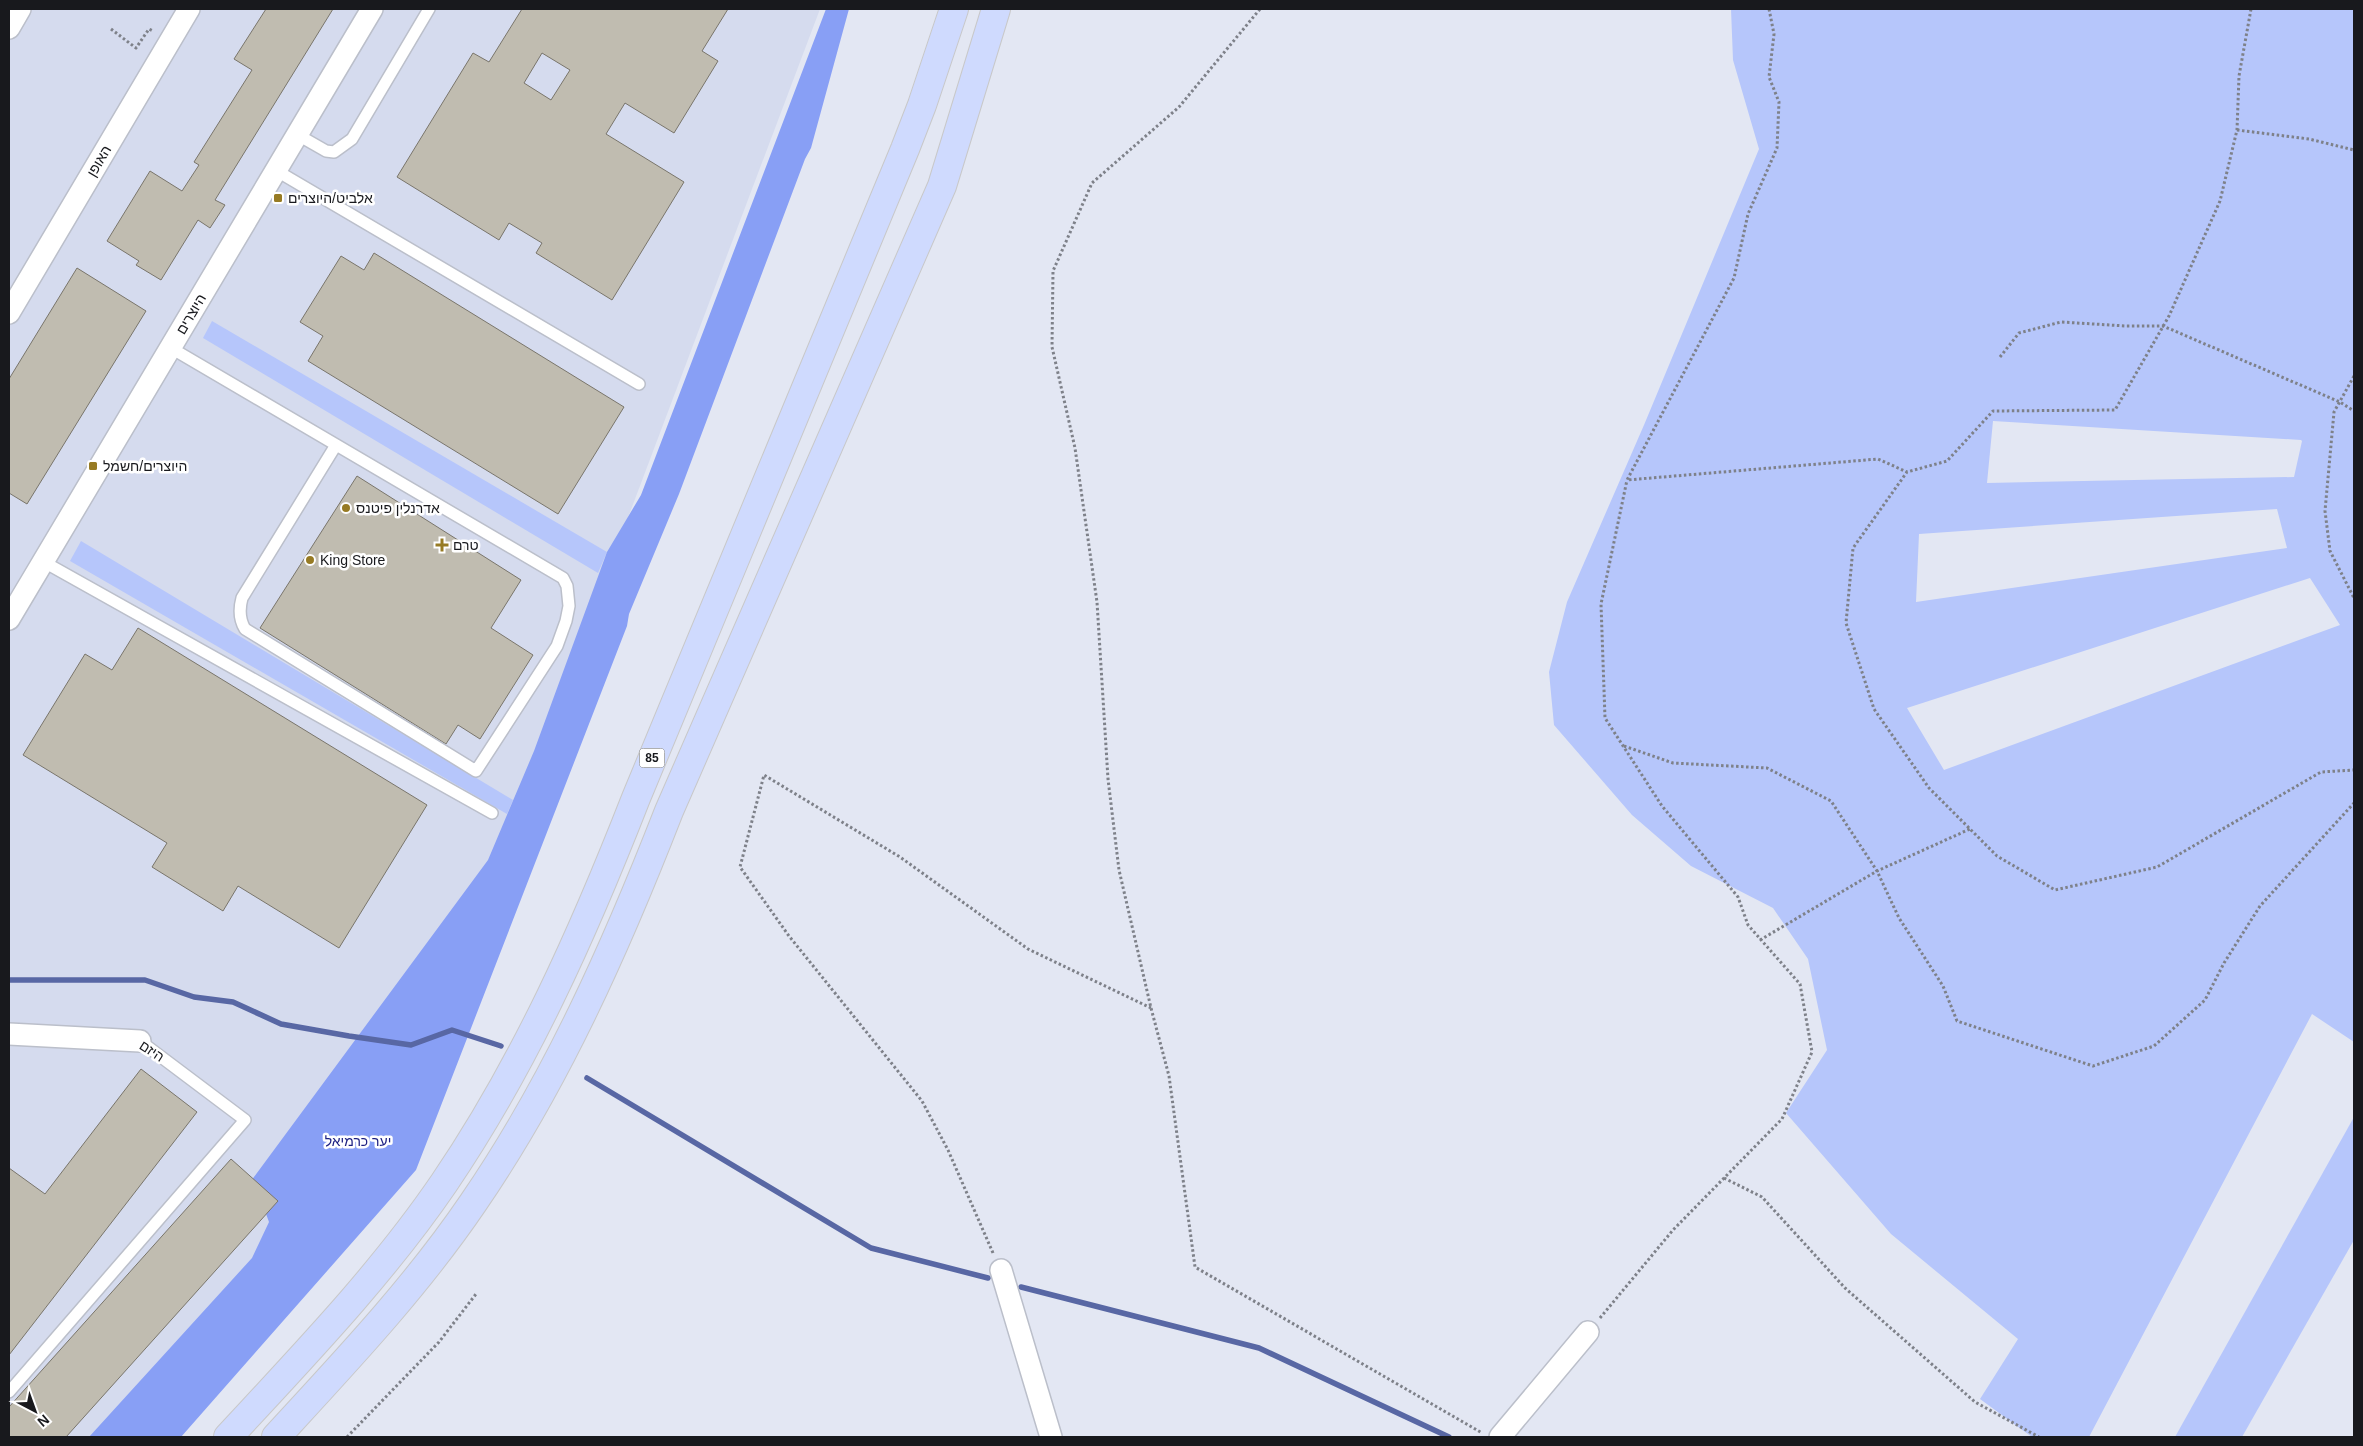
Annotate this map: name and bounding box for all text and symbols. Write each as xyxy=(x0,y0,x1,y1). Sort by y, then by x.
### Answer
street label: האופן xyxy=(84,143,114,179)
place label: אלביט/היוצרים xyxy=(288,190,373,206)
marker: אלביט/היוצרים xyxy=(272,192,284,204)
street label: היוצרים xyxy=(173,291,209,337)
place label: היוצרים/חשמל xyxy=(103,458,187,474)
marker: היוצרים/חשמל xyxy=(87,460,99,472)
place label: אדרנלין פיטנס xyxy=(356,500,440,516)
marker: אדרנלין פיטנס xyxy=(340,502,352,514)
place label: טרם xyxy=(453,537,479,553)
marker: טרם xyxy=(435,538,449,552)
place label: King Store xyxy=(320,552,386,568)
marker: King Store xyxy=(304,554,316,566)
road number: 85 xyxy=(640,748,664,768)
street label: היזם xyxy=(137,1037,167,1065)
park label: יער כרמיאל xyxy=(325,1133,391,1149)
north arrow xyxy=(10,1386,60,1436)
text: N xyxy=(34,1411,53,1430)

